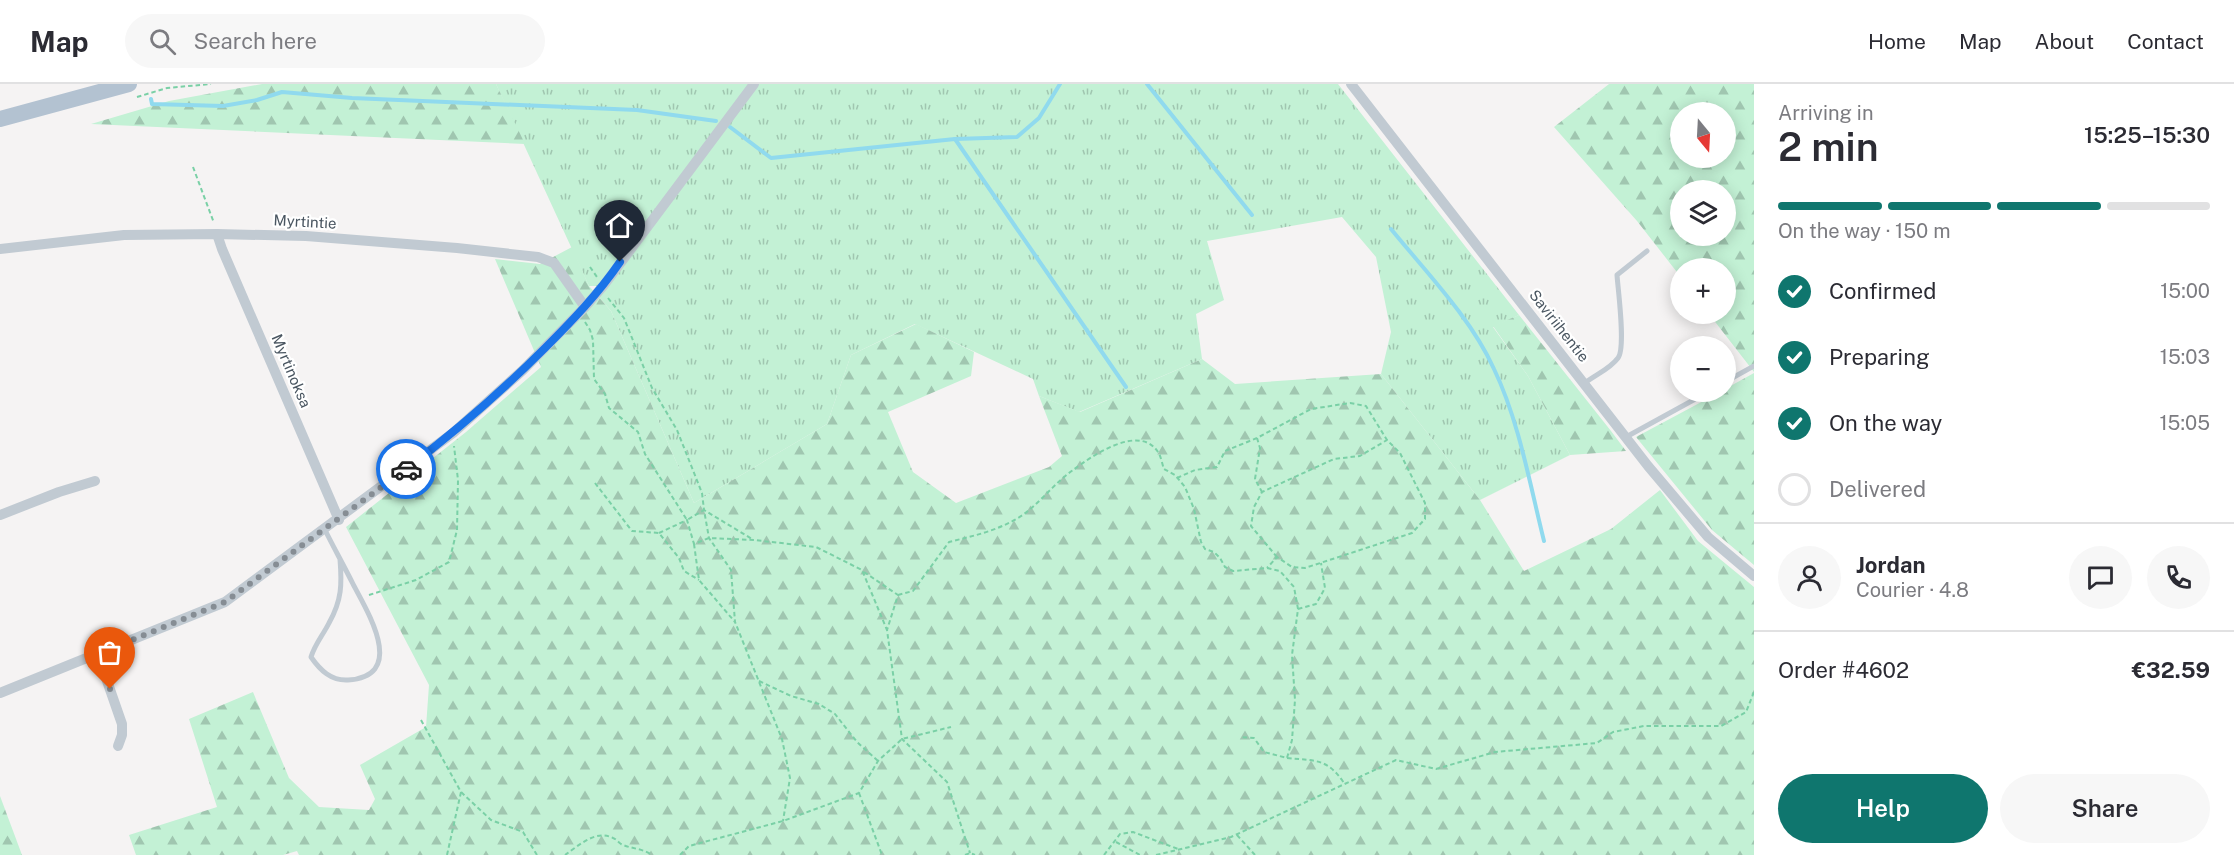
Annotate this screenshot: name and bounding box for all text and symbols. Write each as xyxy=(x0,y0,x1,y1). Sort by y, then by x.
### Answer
search box xyxy=(125,14,545,68)
text: Map xyxy=(30,25,89,58)
icon: search xyxy=(146,25,179,58)
text: Search here xyxy=(194,28,317,54)
text: Home xyxy=(1868,29,1926,54)
text: Map xyxy=(1959,29,2002,54)
text: About xyxy=(2035,29,2094,54)
text: Contact xyxy=(2127,29,2204,54)
text: Arriving in xyxy=(1778,101,1873,125)
north arrow xyxy=(1670,102,1736,168)
map controls xyxy=(1670,102,1736,402)
text: 15:25–15:30 xyxy=(2084,122,2210,148)
text: 2 min xyxy=(1778,124,1879,170)
button: layers xyxy=(1670,180,1736,246)
pin xyxy=(594,200,645,262)
icon: home xyxy=(603,209,636,242)
street label: Myrtintie xyxy=(273,211,337,232)
text: On the way · 150 m xyxy=(1778,219,1950,243)
button: + xyxy=(1670,258,1736,324)
icon: check xyxy=(1778,275,1811,308)
text: Confirmed xyxy=(1829,278,1936,304)
text: 15:00 xyxy=(2160,279,2210,303)
street label: Saviriihentie xyxy=(1526,286,1593,365)
street label: Myrtinoksa xyxy=(268,332,315,410)
button: − xyxy=(1670,336,1736,402)
icon: check xyxy=(1778,341,1811,374)
text: Preparing xyxy=(1829,344,1930,370)
text: 15:03 xyxy=(2160,345,2210,369)
icon: check xyxy=(1778,407,1811,440)
text: On the way xyxy=(1829,410,1942,436)
text: 15:05 xyxy=(2159,411,2210,435)
courier xyxy=(376,439,436,499)
icon: car xyxy=(390,453,423,486)
text: Delivered xyxy=(1829,476,1926,502)
button: person xyxy=(1778,546,1841,609)
button: chat xyxy=(2069,546,2132,609)
button: phone xyxy=(2147,546,2210,609)
text: Jordan xyxy=(1856,552,1925,578)
text: Courier · 4.8 xyxy=(1856,578,1969,602)
pin xyxy=(84,627,135,689)
icon: bag xyxy=(93,636,126,669)
text: Order #4602 xyxy=(1778,657,1909,683)
text: €32.59 xyxy=(2132,657,2210,683)
button: Help xyxy=(1778,774,1988,843)
button: Share xyxy=(2000,774,2210,843)

